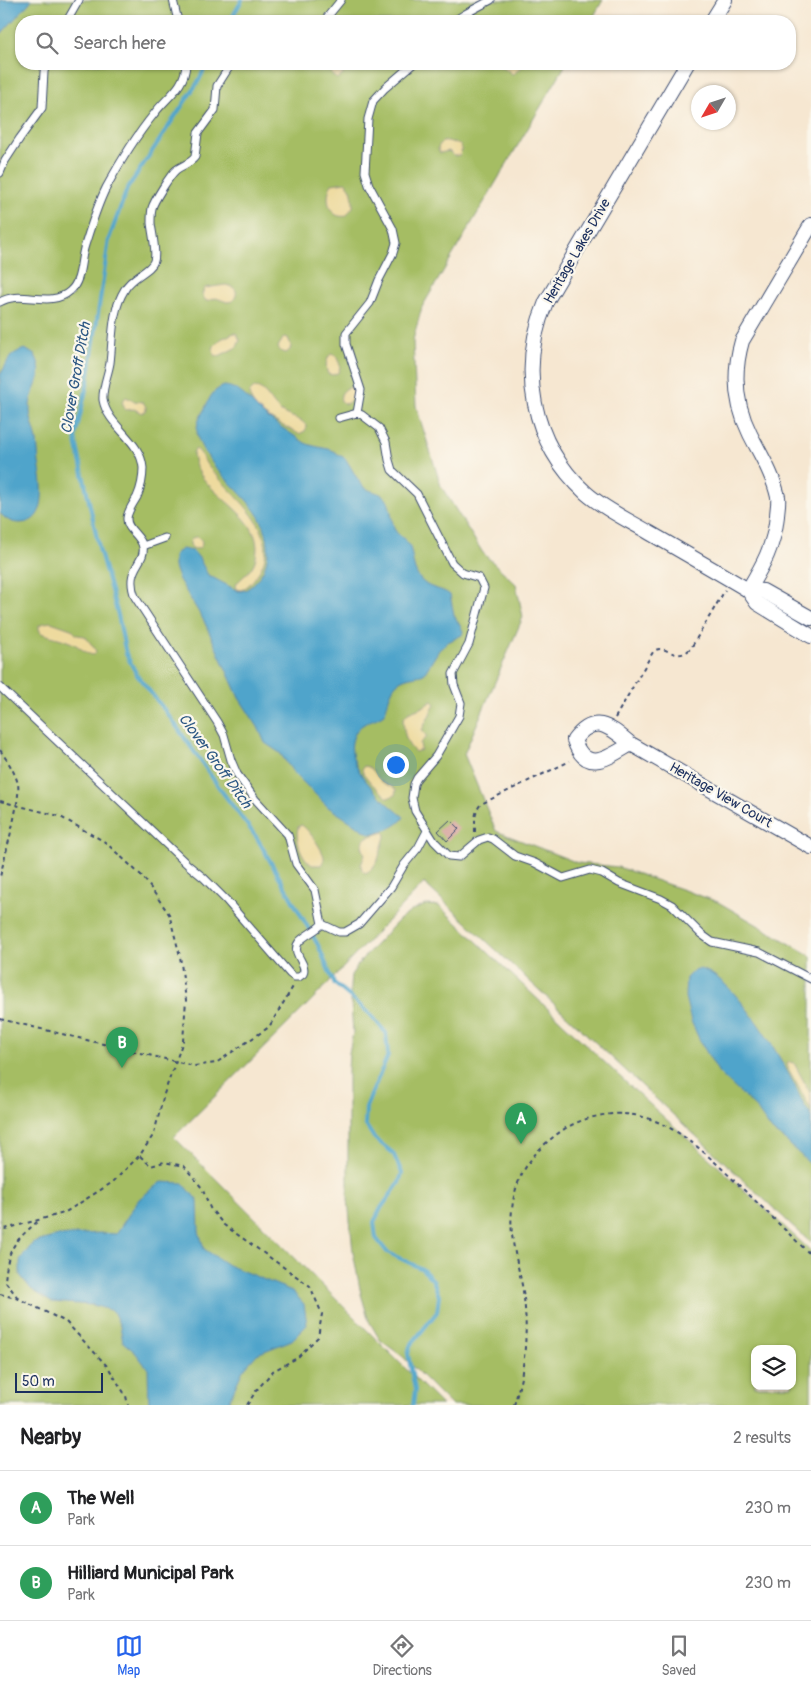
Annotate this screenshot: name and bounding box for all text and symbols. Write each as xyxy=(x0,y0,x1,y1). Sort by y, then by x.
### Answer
search box xyxy=(15,15,796,70)
icon: search xyxy=(33,29,61,57)
text: Search here xyxy=(73,31,166,55)
north arrow xyxy=(691,85,736,130)
street label: Heritage Lakes Drive xyxy=(540,196,614,306)
water label: Clover Groff Ditch xyxy=(57,320,95,435)
water label: Clover Groff Ditch xyxy=(174,710,256,813)
your location xyxy=(383,752,409,778)
street label: Heritage View Court xyxy=(667,759,776,832)
pin: B xyxy=(106,1027,138,1068)
pin: A xyxy=(505,1103,537,1144)
map controls xyxy=(751,1345,796,1390)
button: layers xyxy=(751,1345,796,1390)
scale bar xyxy=(15,1370,102,1393)
text: 50 m xyxy=(22,1373,55,1390)
text: Nearby xyxy=(20,1424,81,1451)
text: 2 results xyxy=(733,1428,791,1448)
text: The Well xyxy=(67,1486,135,1510)
text: A xyxy=(31,1498,41,1518)
text: 230 m xyxy=(745,1498,791,1518)
text: Park xyxy=(67,1510,95,1530)
text: Hilliard Municipal Park xyxy=(67,1561,234,1585)
text: B xyxy=(31,1573,41,1593)
text: 230 m xyxy=(745,1573,791,1593)
text: Park xyxy=(67,1585,95,1605)
tab: Map xyxy=(115,1632,143,1679)
tab: Directions xyxy=(372,1632,432,1679)
tab: Saved xyxy=(661,1632,696,1679)

